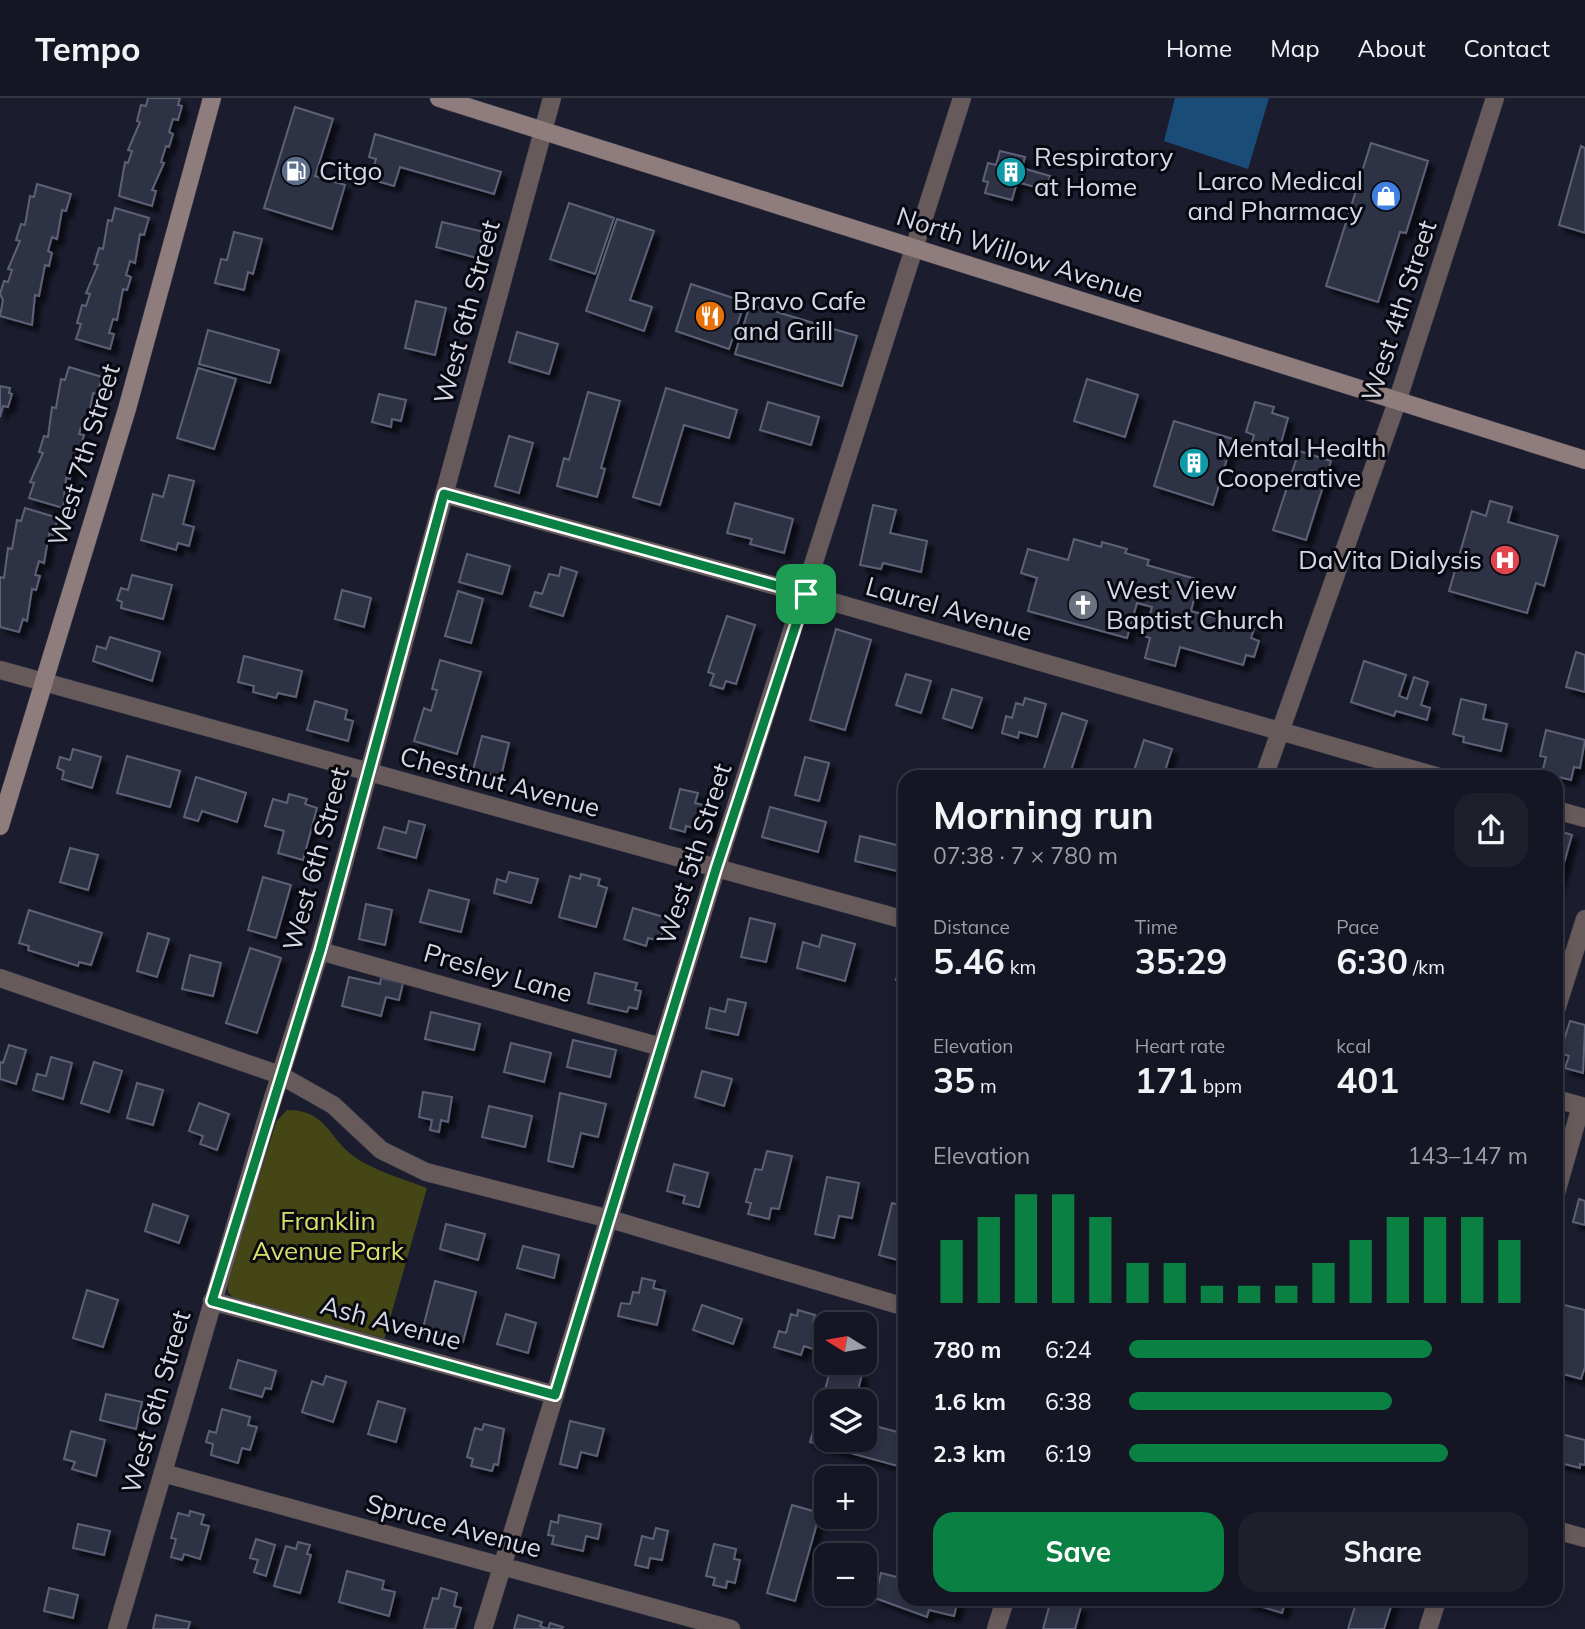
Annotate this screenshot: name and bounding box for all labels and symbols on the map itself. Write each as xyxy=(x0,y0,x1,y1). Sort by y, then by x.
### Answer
place label: Respiratory at Home xyxy=(1034,140,1173,203)
fuel station icon: Citgo xyxy=(279,154,313,188)
place label: Citgo xyxy=(319,154,382,187)
building icon: Respiratory at Home xyxy=(994,155,1028,189)
place label: Larco Medical and Pharmacy xyxy=(1187,164,1363,227)
shop icon: Larco Medical and Pharmacy xyxy=(1369,179,1403,213)
street label: North Willow Avenue xyxy=(893,199,1148,310)
street label: West 6th Street xyxy=(426,216,507,407)
street label: West 4th Street xyxy=(1354,216,1443,406)
place label: Bravo Cafe and Grill xyxy=(733,284,866,347)
restaurant icon: Bravo Cafe and Grill xyxy=(693,299,727,333)
street label: West 7th Street xyxy=(40,360,127,550)
place label: Mental Health Cooperative xyxy=(1217,431,1387,494)
building icon: Mental Health Cooperative xyxy=(1177,446,1211,480)
place label: DaVita Dialysis xyxy=(1298,543,1482,576)
hospital icon: DaVita Dialysis xyxy=(1488,543,1522,577)
pin xyxy=(776,564,836,624)
street label: Laurel Avenue xyxy=(862,569,1036,648)
place label: West View Baptist Church xyxy=(1106,573,1284,636)
church icon: West View Baptist Church xyxy=(1066,588,1100,622)
street label: Chestnut Avenue xyxy=(397,739,604,824)
street label: West 5th Street xyxy=(649,759,738,949)
street label: West 6th Street xyxy=(275,763,356,954)
street label: Presley Lane xyxy=(420,936,576,1009)
park label: Franklin Avenue Park xyxy=(252,1204,405,1267)
street label: Ash Avenue xyxy=(317,1288,465,1357)
street label: West 6th Street xyxy=(114,1307,197,1497)
north arrow xyxy=(814,1312,877,1376)
street label: Spruce Avenue xyxy=(363,1486,545,1565)

